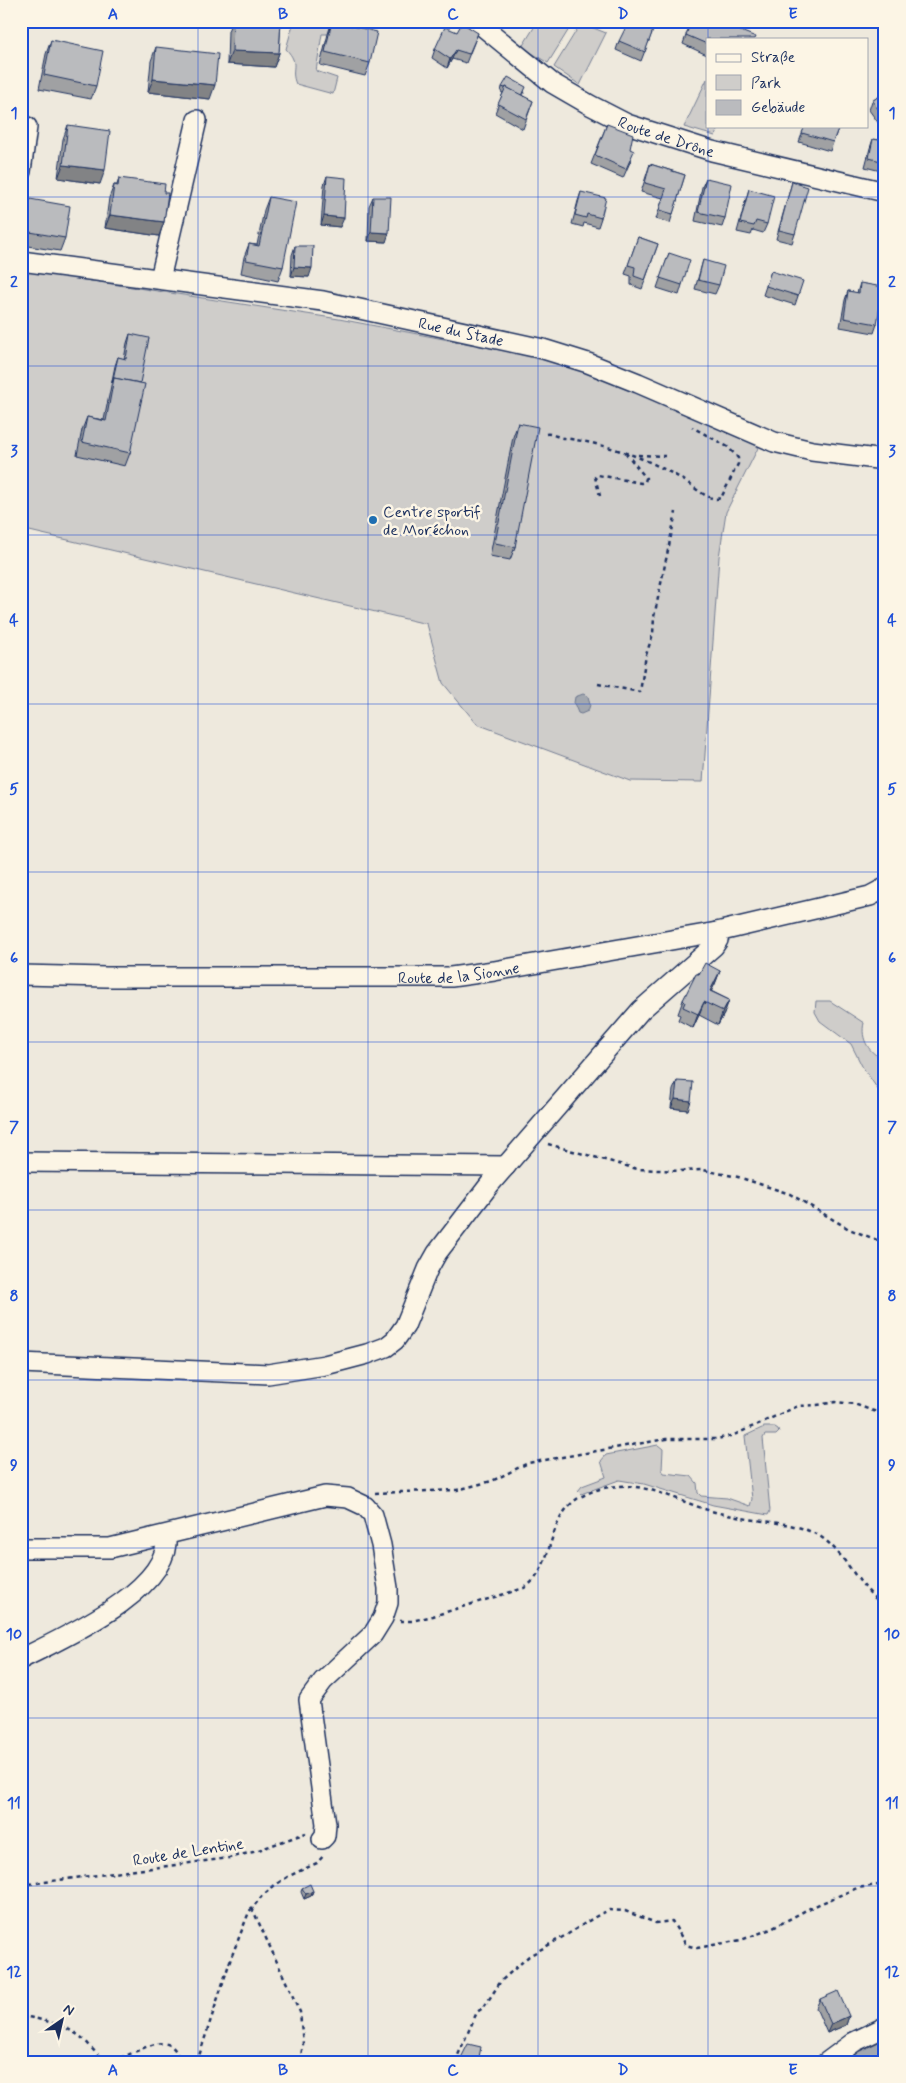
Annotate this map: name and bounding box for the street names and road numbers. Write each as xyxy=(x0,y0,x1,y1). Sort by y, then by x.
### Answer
street label: Route de Drône xyxy=(614,112,717,163)
street label: Rue du Stade xyxy=(416,313,505,352)
street label: Route de la Sionne xyxy=(398,958,521,989)
street label: Route de Lentine xyxy=(131,1833,245,1872)

